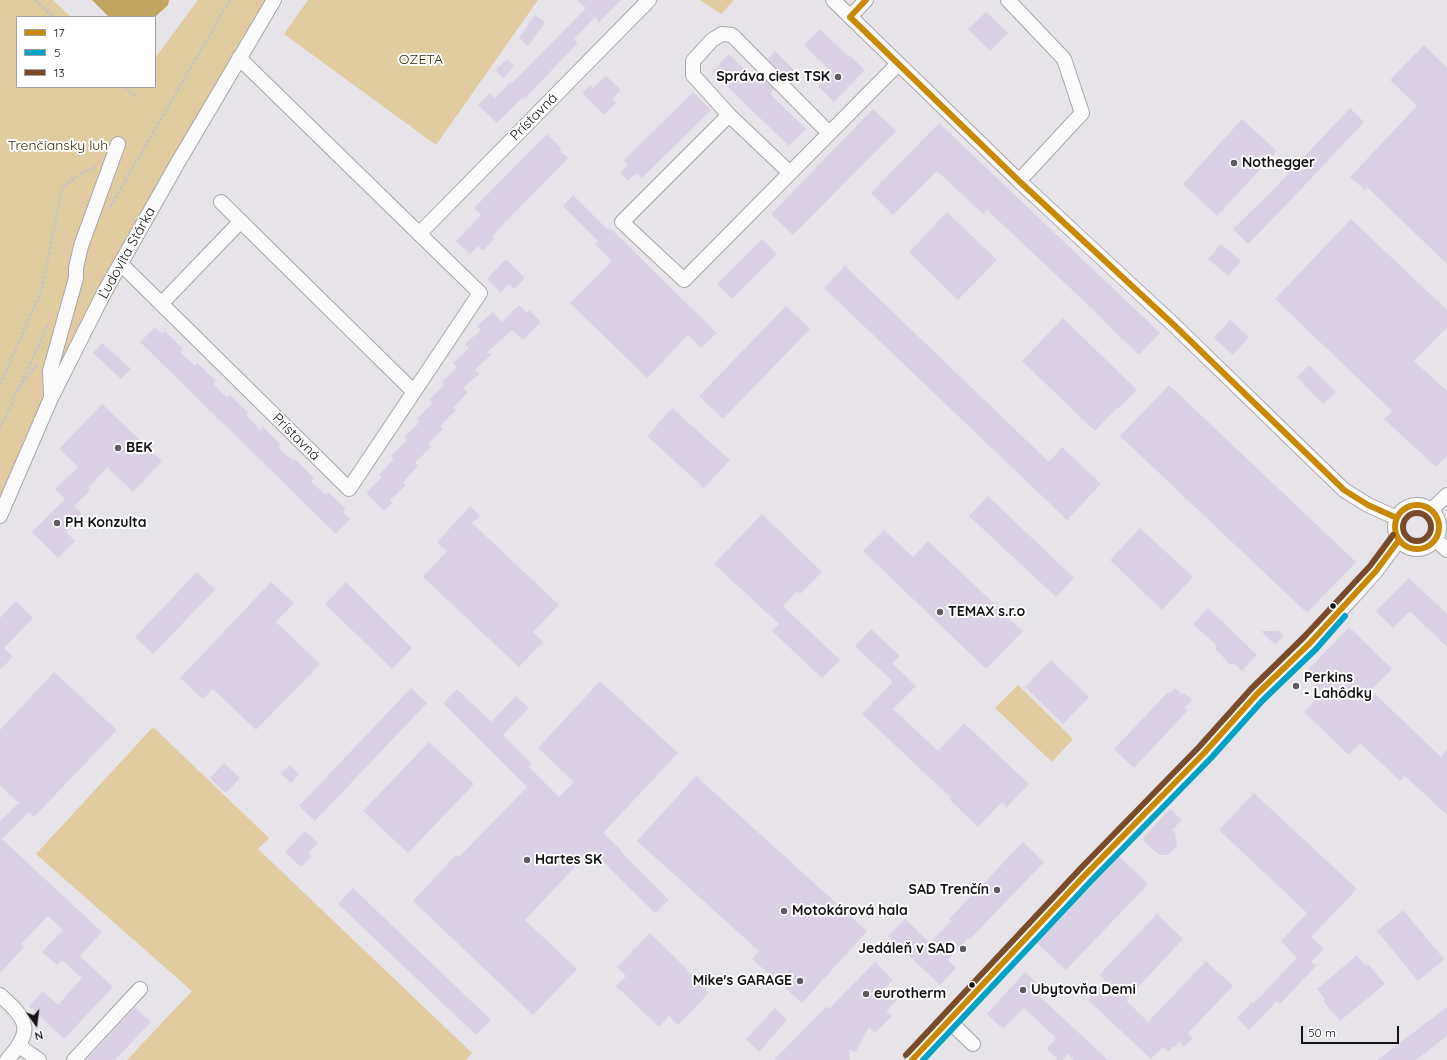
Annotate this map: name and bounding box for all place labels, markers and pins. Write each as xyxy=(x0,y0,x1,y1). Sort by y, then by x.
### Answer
place label: Správa ciest TSK xyxy=(716,69,830,85)
marker: Správa ciest TSK xyxy=(833,72,843,82)
place label: Nothegger xyxy=(1242,155,1315,171)
marker: Nothegger xyxy=(1229,158,1239,168)
place label: BEK xyxy=(126,440,152,456)
marker: BEK xyxy=(113,443,123,453)
place label: PH Konzulta xyxy=(65,515,147,531)
marker: PH Konzulta xyxy=(52,518,62,528)
unlabelled marker xyxy=(1328,601,1338,611)
place label: TEMAX s.r.o xyxy=(948,604,1025,620)
marker: TEMAX s.r.o xyxy=(935,607,945,617)
place label: Perkins - Lahôdky xyxy=(1304,670,1372,702)
marker: Perkins - Lahôdky xyxy=(1291,681,1301,691)
place label: Hartes SK xyxy=(535,852,602,868)
marker: Hartes SK xyxy=(522,855,532,865)
place label: SAD Trenčín xyxy=(909,882,989,898)
marker: SAD Trenčín xyxy=(992,885,1002,895)
place label: Motokárová hala xyxy=(792,903,908,919)
marker: Motokárová hala xyxy=(779,906,789,916)
place label: Jedáleň v SAD xyxy=(858,941,955,957)
marker: Jedáleň v SAD xyxy=(958,944,968,954)
place label: Mike's GARAGE xyxy=(693,973,792,989)
marker: Mike's GARAGE xyxy=(795,976,805,986)
unlabelled marker xyxy=(967,980,977,990)
place label: Ubytovňa Demi xyxy=(1031,982,1136,998)
marker: Ubytovňa Demi xyxy=(1018,985,1028,995)
place label: eurotherm xyxy=(874,986,946,1002)
marker: eurotherm xyxy=(861,989,871,999)

